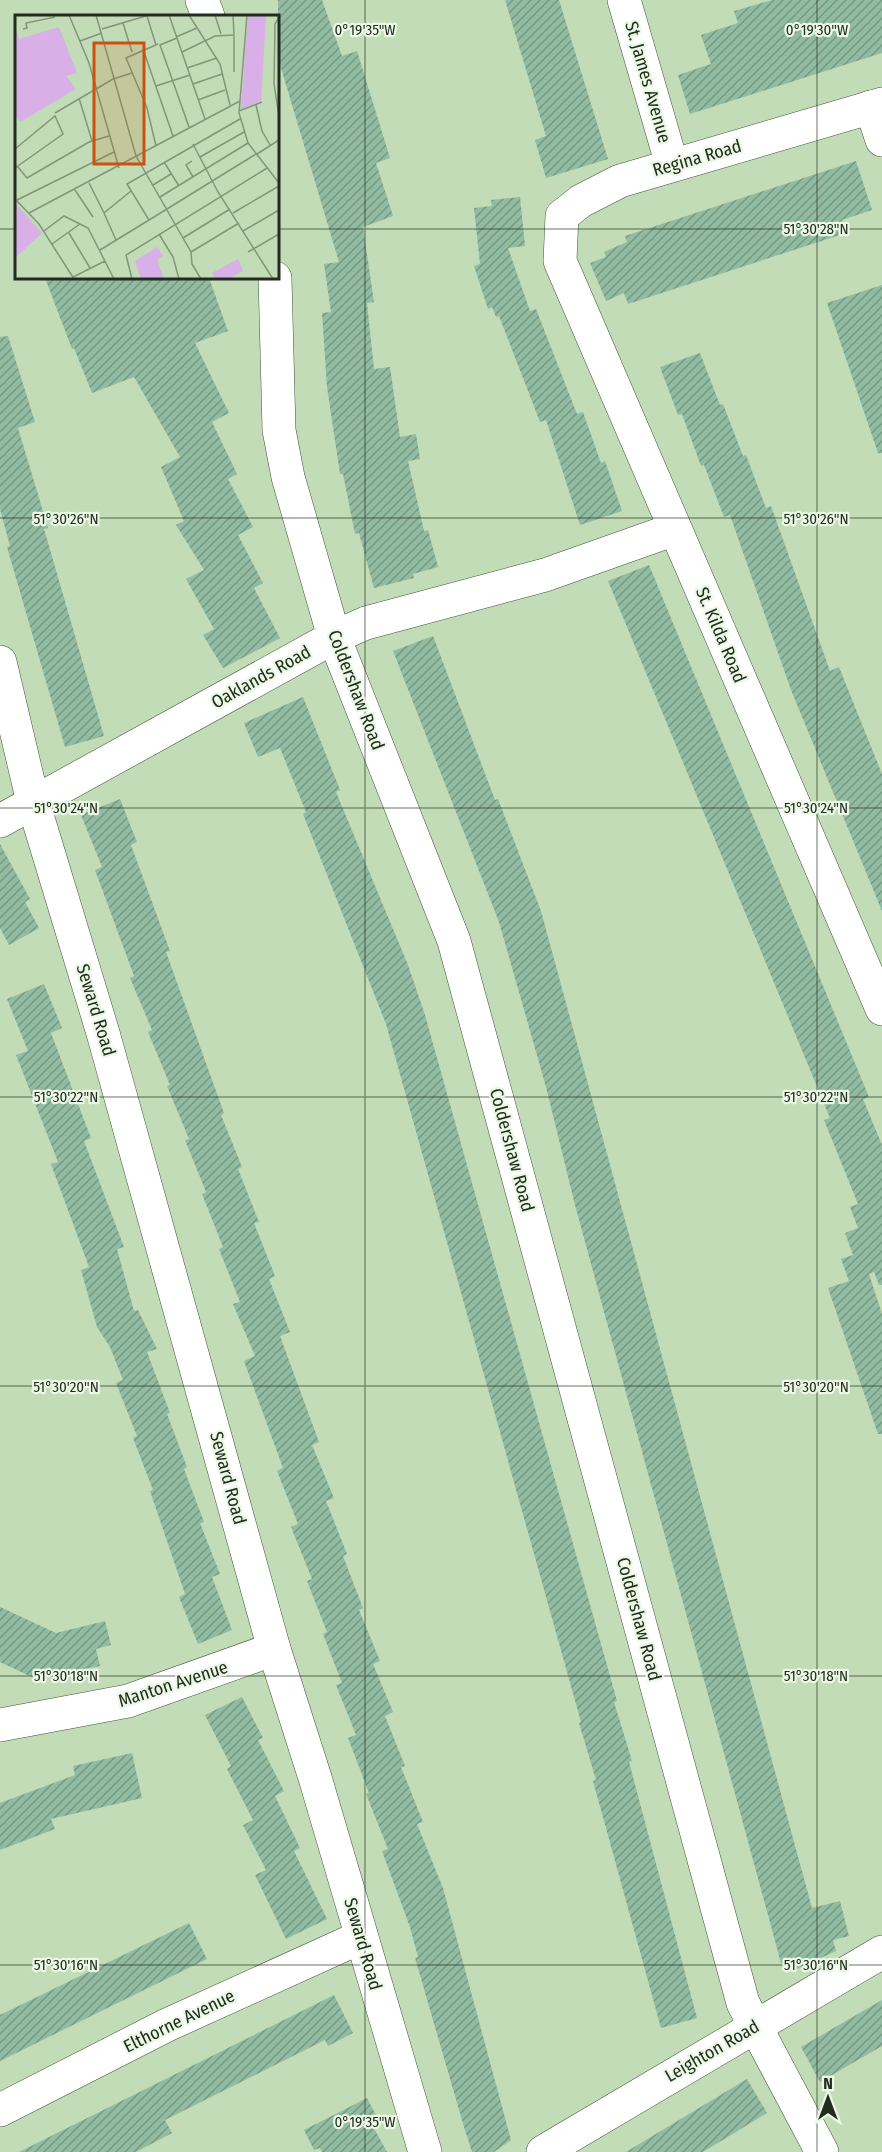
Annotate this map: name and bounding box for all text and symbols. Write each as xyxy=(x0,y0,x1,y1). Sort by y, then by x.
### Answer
inset map xyxy=(15,15,279,279)
street label: St. James Avenue xyxy=(620,19,676,145)
text: 0°19'35"W xyxy=(334,21,396,39)
text: 0°19'30"W xyxy=(786,21,848,39)
street label: Regina Road xyxy=(650,135,744,181)
text: 51°30'28"N xyxy=(783,220,849,238)
text: 51°30'26"N xyxy=(33,510,99,528)
text: 51°30'26"N xyxy=(783,510,849,528)
street label: St. Kilda Road xyxy=(691,584,751,686)
street label: Coldershaw Road xyxy=(323,627,389,753)
street label: Oaklands Road xyxy=(207,641,315,713)
text: 51°30'24"N xyxy=(34,799,98,817)
text: 51°30'24"N xyxy=(784,799,848,817)
street label: Seward Road xyxy=(72,961,120,1059)
street label: Coldershaw Road xyxy=(485,1086,539,1214)
text: 51°30'22"N xyxy=(34,1088,98,1106)
text: 51°30'22"N xyxy=(784,1088,848,1106)
text: 51°30'20"N xyxy=(33,1378,99,1396)
text: 51°30'20"N xyxy=(783,1378,849,1396)
street label: Seward Road xyxy=(205,1429,251,1527)
street label: Coldershaw Road xyxy=(612,1555,666,1683)
street label: Manton Avenue xyxy=(115,1656,231,1712)
text: 51°30'18"N xyxy=(34,1667,98,1685)
text: 51°30'18"N xyxy=(784,1667,848,1685)
street label: Seward Road xyxy=(339,1895,387,1993)
text: 51°30'16"N xyxy=(34,1956,98,1974)
text: 51°30'16"N xyxy=(784,1956,848,1974)
street label: Elthorne Avenue xyxy=(120,1985,238,2057)
street label: Leighton Road xyxy=(661,2015,763,2087)
north arrow xyxy=(798,2068,858,2128)
text: N xyxy=(823,2074,833,2093)
text: 0°19'35"W xyxy=(334,2113,396,2131)

